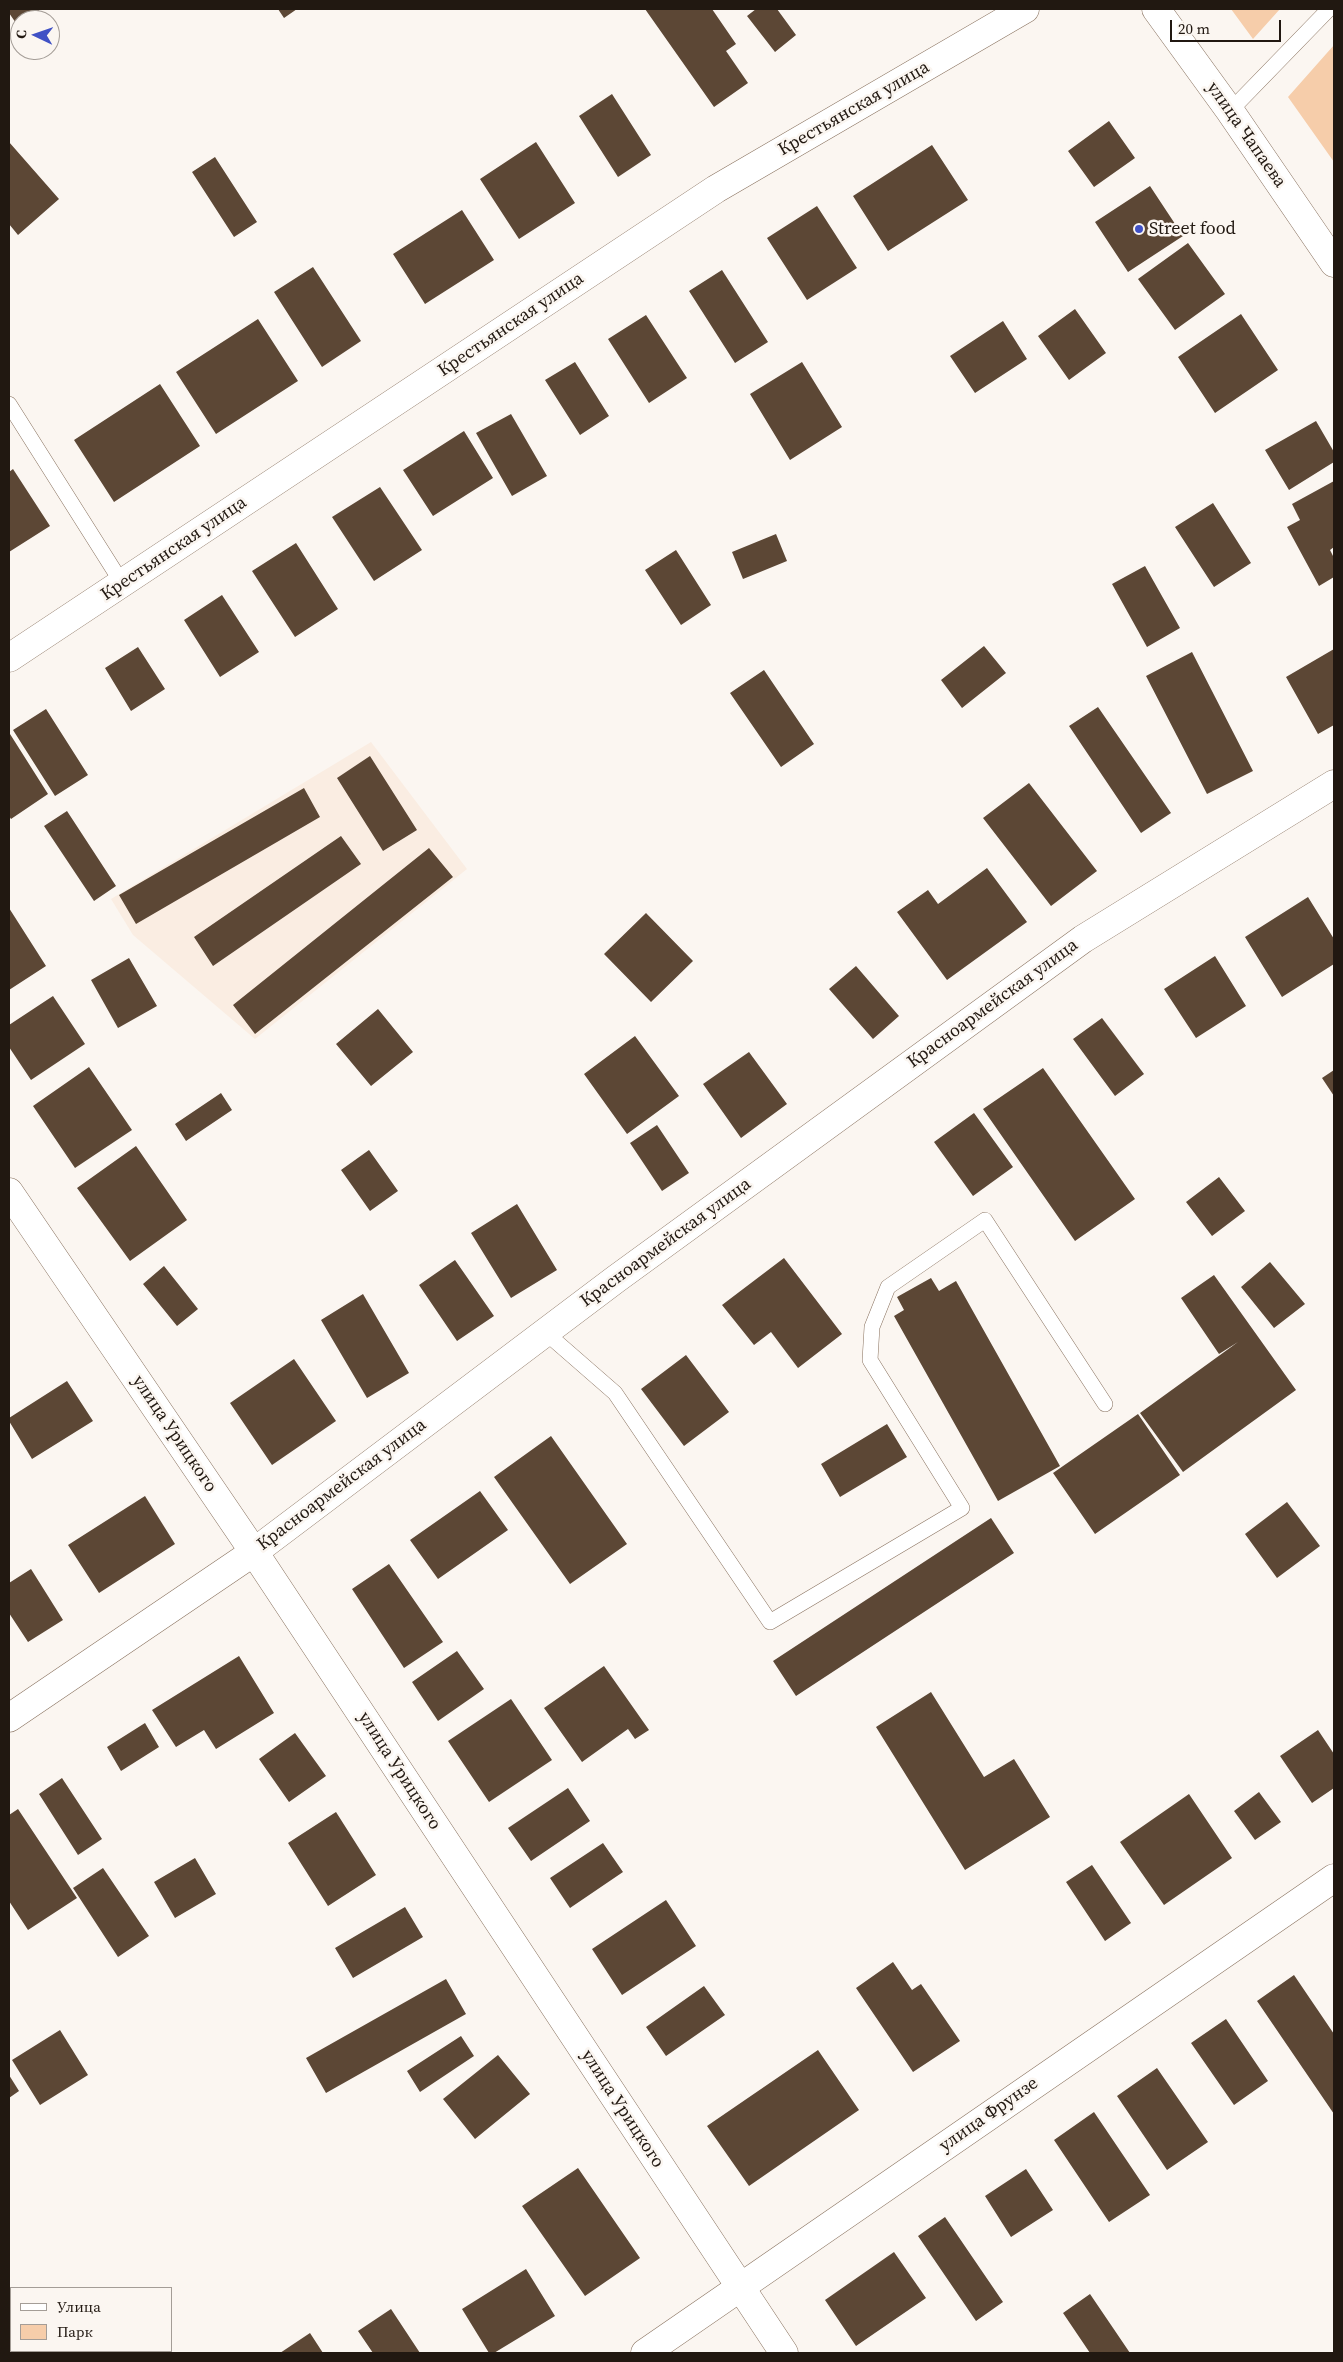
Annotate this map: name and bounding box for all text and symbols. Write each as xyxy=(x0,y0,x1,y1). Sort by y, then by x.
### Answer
north arrow xyxy=(10,10,60,60)
scale bar xyxy=(1173,10,1284,42)
text: 20 m xyxy=(1178,18,1210,39)
text: С xyxy=(11,29,31,39)
street label: Крестьянская улица xyxy=(775,57,933,161)
street label: улица Чапаева xyxy=(1202,78,1290,192)
place label: Street food xyxy=(1149,218,1236,240)
marker: Street food xyxy=(1133,223,1145,235)
street label: Крестьянская улица xyxy=(434,268,588,382)
street label: Крестьянская улица xyxy=(97,492,251,606)
street label: Красноармейская улица xyxy=(903,935,1083,1073)
street label: Красноармейская улица xyxy=(576,1174,756,1312)
street label: улица Урицкого xyxy=(127,1371,221,1497)
street label: Красноармейская улица xyxy=(253,1414,431,1556)
street label: улица Урицкого xyxy=(353,1708,445,1834)
street label: улица Урицкого xyxy=(576,2046,668,2172)
street label: улица Фрунзе xyxy=(935,2073,1043,2157)
legend xyxy=(10,2287,172,2352)
text: Улица xyxy=(57,2296,101,2317)
text: Парк xyxy=(57,2321,93,2342)

